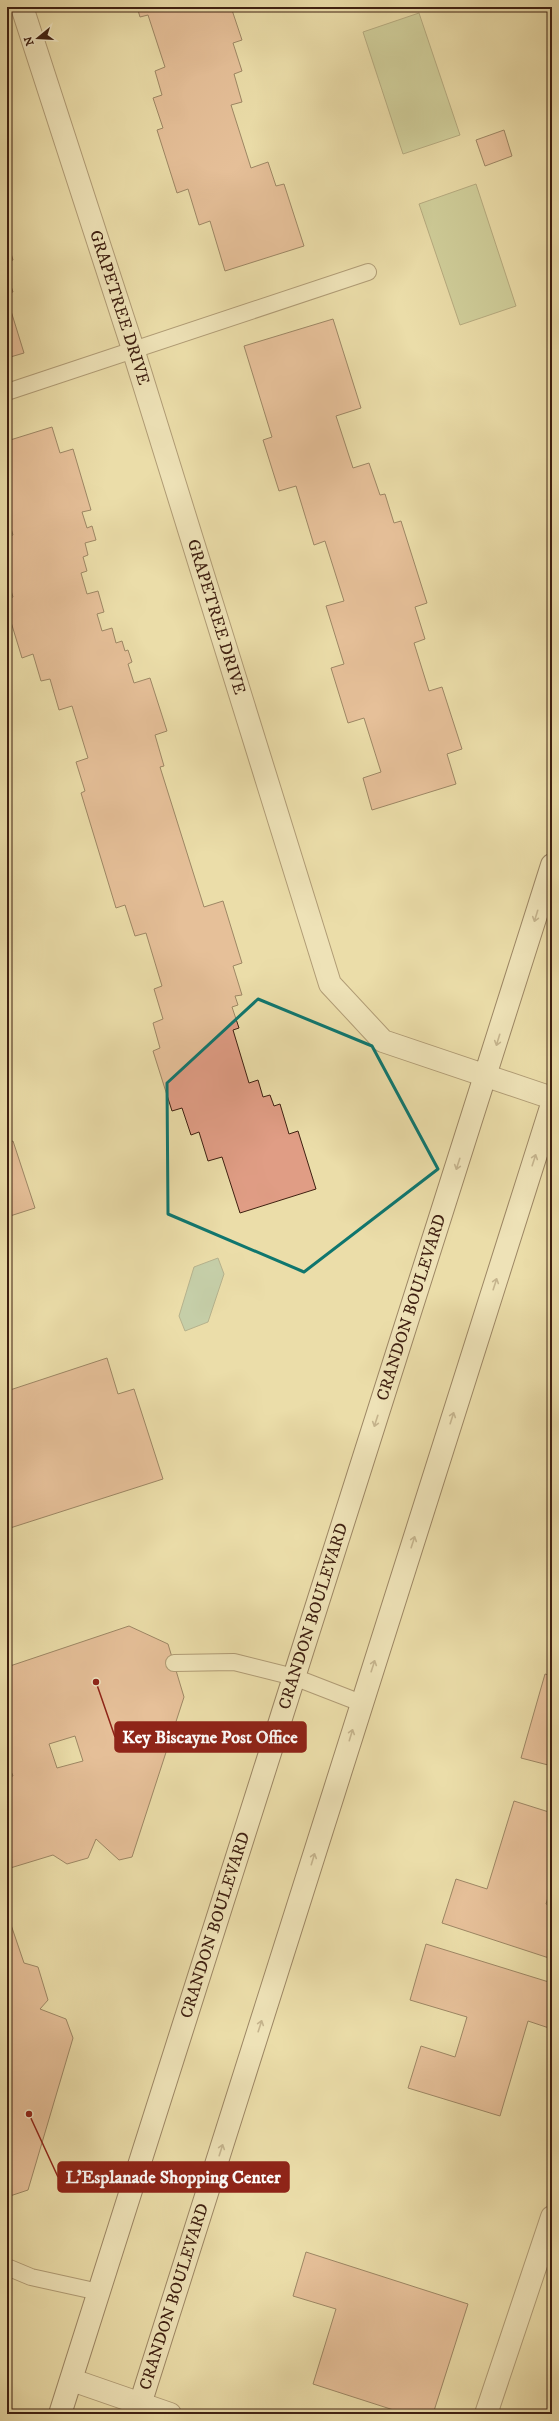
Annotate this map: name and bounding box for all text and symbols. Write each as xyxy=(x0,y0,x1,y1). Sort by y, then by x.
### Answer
north arrow xyxy=(18,18,58,58)
text: N xyxy=(21,34,37,47)
street label: GRAPETREE DRIVE xyxy=(84,227,155,388)
street label: GRAPETREE DRIVE xyxy=(182,536,251,697)
one-way arrow xyxy=(532,909,539,922)
one-way arrow xyxy=(494,1033,501,1046)
one-way arrow xyxy=(531,1154,538,1167)
one-way arrow xyxy=(454,1157,461,1170)
street label: CRANDON BOULEVARD xyxy=(372,1211,451,1404)
one-way arrow xyxy=(491,1279,499,1291)
one-way arrow xyxy=(449,1412,456,1425)
one-way arrow xyxy=(372,1414,379,1427)
street label: CRANDON BOULEVARD xyxy=(273,1520,353,1712)
one-way arrow xyxy=(409,1536,417,1548)
one-way arrow xyxy=(370,1659,377,1672)
callout: Key Biscayne Post Office xyxy=(115,1722,306,1752)
text: Key Biscayne Post Office xyxy=(122,1727,298,1749)
one-way arrow xyxy=(348,1729,355,1742)
street label: CRANDON BOULEVARD xyxy=(175,1829,255,2021)
one-way arrow xyxy=(310,1853,317,1866)
one-way arrow xyxy=(257,2020,264,2033)
one-way arrow xyxy=(218,2144,225,2157)
callout: L'Esplanade Shopping Center xyxy=(58,2162,289,2192)
text: L'Esplanade Shopping Center xyxy=(65,2167,281,2189)
street label: CRANDON BOULEVARD xyxy=(134,2201,214,2393)

